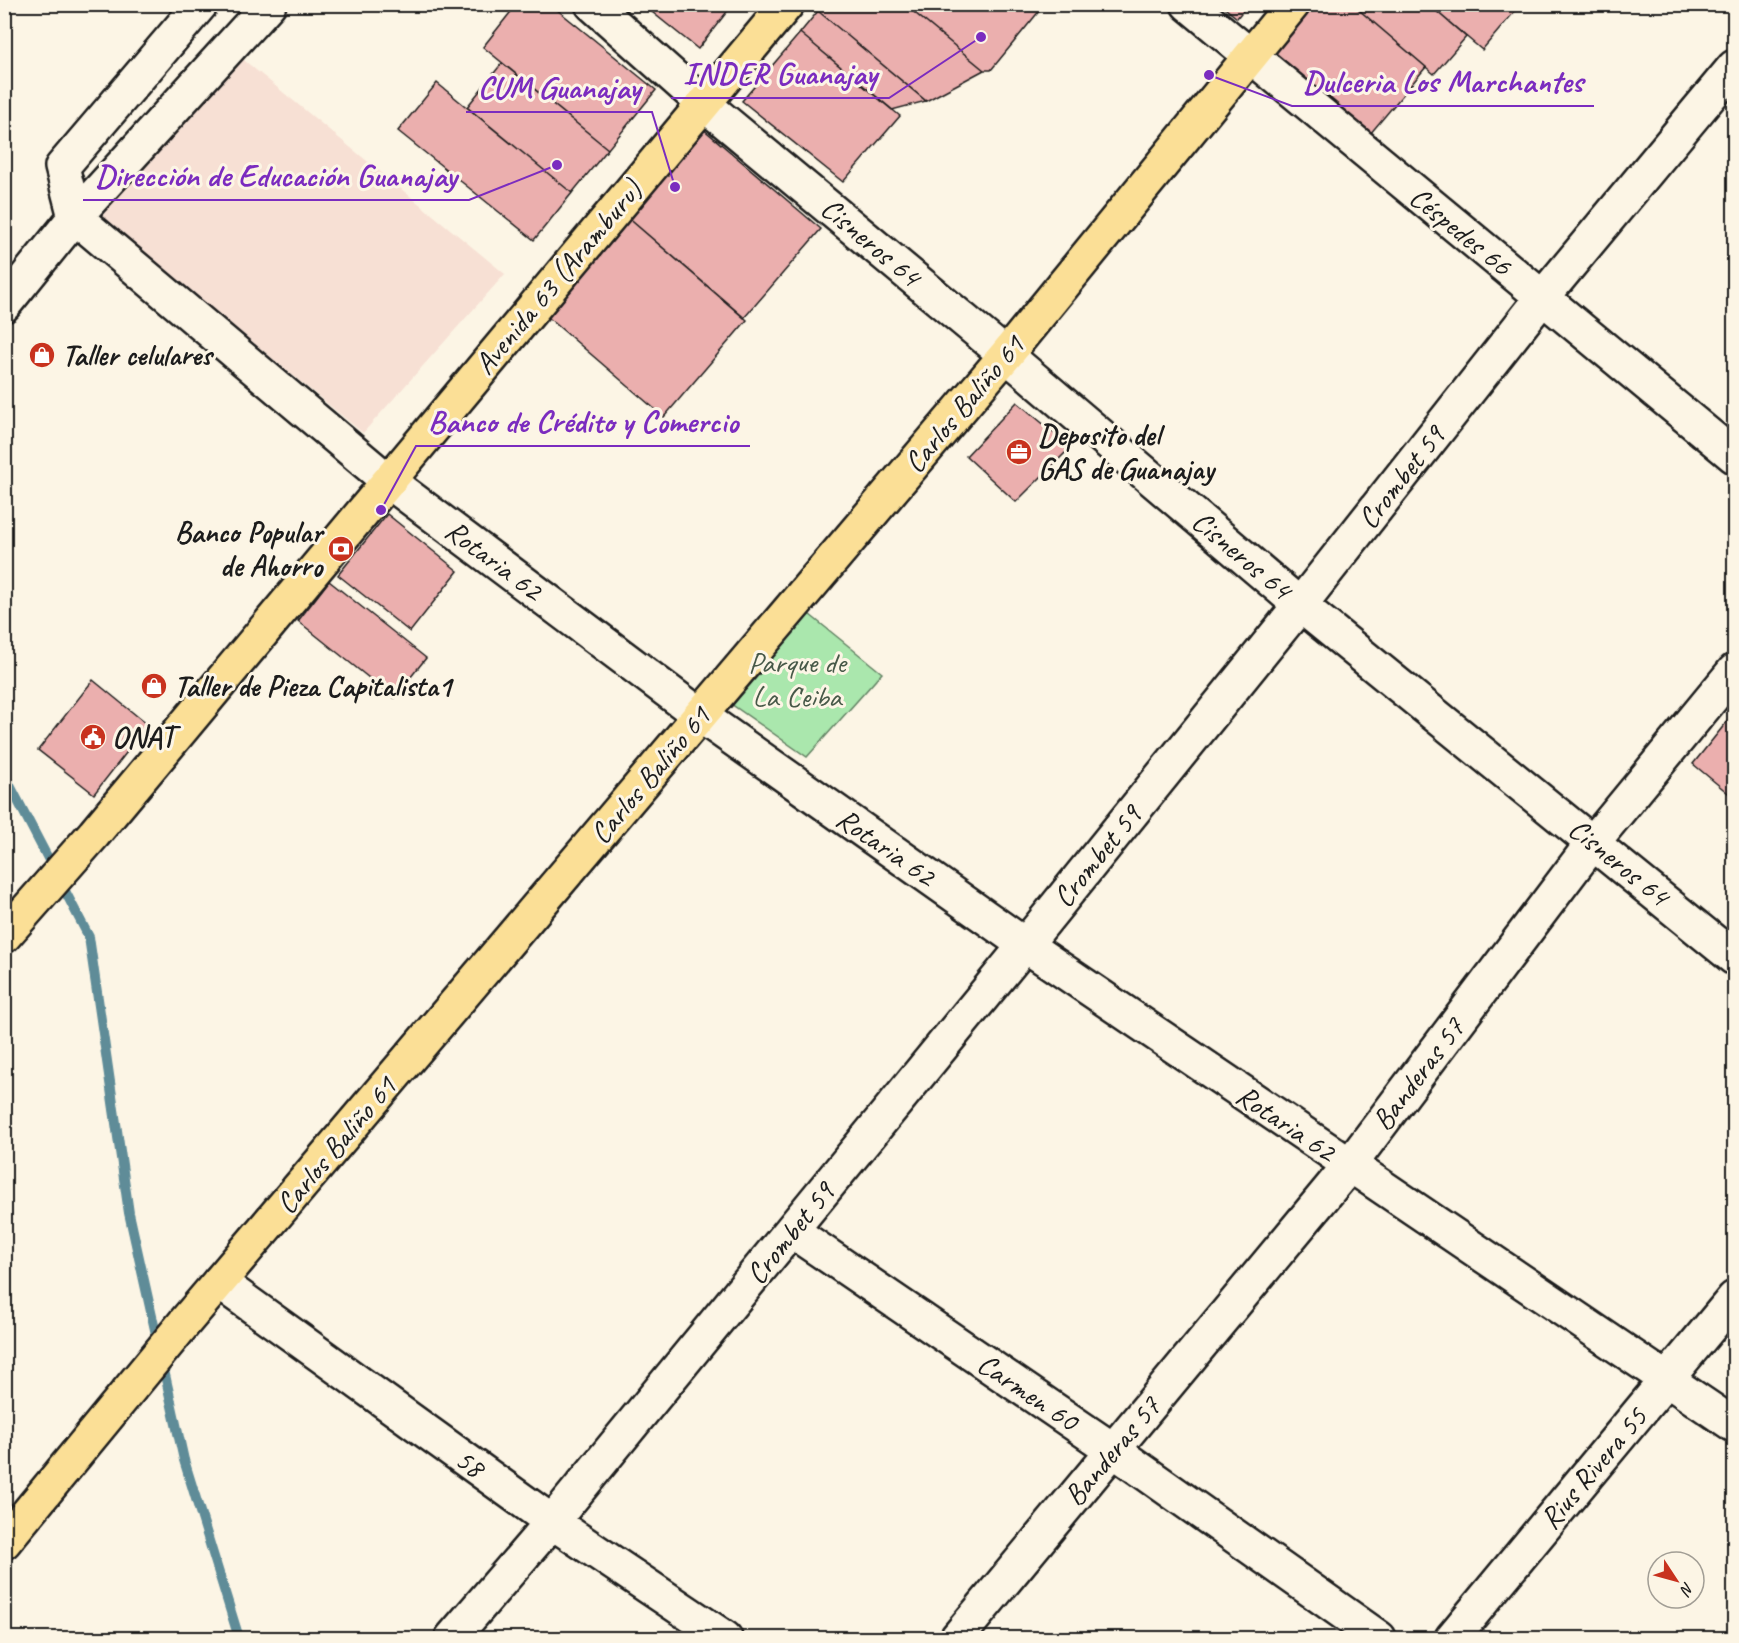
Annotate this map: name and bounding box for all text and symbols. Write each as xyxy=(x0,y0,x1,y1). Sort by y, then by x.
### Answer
callout: INDER Guanajay xyxy=(671,48,889,98)
text: INDER Guanajay xyxy=(683,53,880,94)
callout: Dulceria Los Marchantes xyxy=(1292,56,1594,106)
text: Dulceria Los Marchantes xyxy=(1303,61,1586,102)
callout: CUM Guanajay xyxy=(466,62,652,112)
text: CUM Guanajay xyxy=(478,67,643,108)
callout: Dirección de Educación Guanajay xyxy=(83,150,469,200)
text: Dirección de Educación Guanajay xyxy=(95,155,460,196)
street label: Avenida 63 (Aramburu) xyxy=(466,170,652,382)
street label: Céspedes 66 xyxy=(1402,178,1521,285)
street label: Cisneros 64 xyxy=(813,189,931,296)
street label: Carlos Baliño 61 xyxy=(895,326,1034,481)
place label: Taller celulares xyxy=(62,336,215,374)
shop icon: Taller celulares xyxy=(27,340,57,370)
callout: Banco de Crédito y Comercio xyxy=(416,396,750,446)
text: Banco de Crédito y Comercio xyxy=(428,401,740,442)
place label: Deposito del GAS de Guanajay xyxy=(1038,416,1216,488)
street label: Crombet 59 xyxy=(1349,416,1455,536)
office icon: Deposito del GAS de Guanajay xyxy=(1004,437,1034,467)
street label: Cisneros 64 xyxy=(1184,502,1302,609)
street label: Rotaria 62 xyxy=(438,511,552,610)
place label: Banco Popular de Ahorro xyxy=(175,513,325,585)
bank icon: Banco Popular de Ahorro xyxy=(326,534,356,564)
park label: Parque de La Ceiba xyxy=(748,643,848,715)
place label: Taller de Pieza Capitalista1 xyxy=(174,667,455,705)
shop icon: Taller de Pieza Capitalista1 xyxy=(139,671,169,701)
street label: Carlos Baliño 61 xyxy=(581,697,720,852)
place label: ONAT xyxy=(112,718,181,756)
public building icon: ONAT xyxy=(78,722,108,752)
street label: Crombet 59 xyxy=(1044,795,1151,915)
street label: Rotaria 62 xyxy=(829,799,945,896)
street label: Cisneros 64 xyxy=(1561,810,1679,916)
street label: Banderas 57 xyxy=(1363,1009,1474,1138)
street label: Carlos Baliño 61 xyxy=(267,1067,406,1222)
street label: Rotaria 62 xyxy=(1229,1076,1345,1172)
street label: Crombet 59 xyxy=(737,1172,844,1292)
street label: Carmen 60 xyxy=(970,1344,1088,1441)
street label: Banderas 57 xyxy=(1055,1387,1170,1514)
street label: Rius Rivera 55 xyxy=(1531,1398,1656,1537)
street label: 58 xyxy=(448,1440,494,1488)
north arrow xyxy=(1646,1550,1706,1610)
text: N xyxy=(1675,1578,1698,1601)

